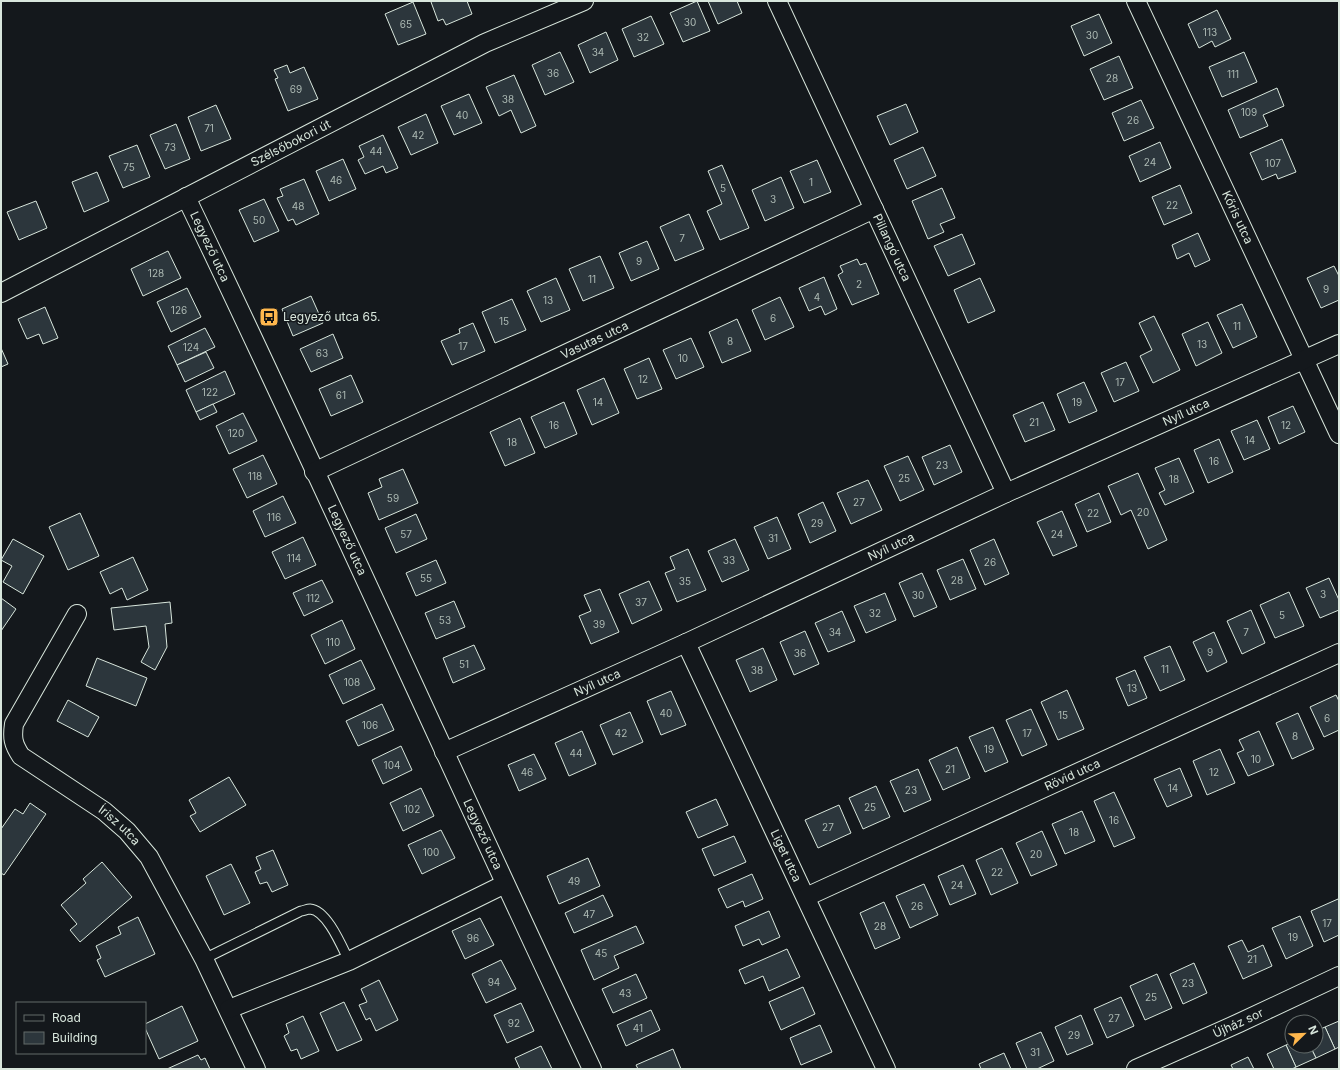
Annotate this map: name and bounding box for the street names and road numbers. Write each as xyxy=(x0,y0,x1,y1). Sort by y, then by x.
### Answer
street label: Szélsőbokori út xyxy=(248,116,333,170)
street label: Kőris utca xyxy=(1219,188,1257,246)
street label: Legyező utca xyxy=(187,209,233,284)
street label: Pillangó utca xyxy=(870,211,914,284)
street label: Vasutas utca xyxy=(558,317,631,362)
street label: Nyíl utca xyxy=(1160,395,1212,429)
street label: Legyező utca xyxy=(325,502,370,578)
street label: Nyíl utca xyxy=(865,529,917,564)
street label: Nyíl utca xyxy=(571,666,623,700)
street label: Rövid utca xyxy=(1042,755,1102,794)
street label: Legyező utca xyxy=(460,796,506,872)
street label: Írisz utca xyxy=(96,802,144,848)
street label: Liget utca xyxy=(768,827,805,884)
street label: Újház sor xyxy=(1210,1004,1266,1041)

